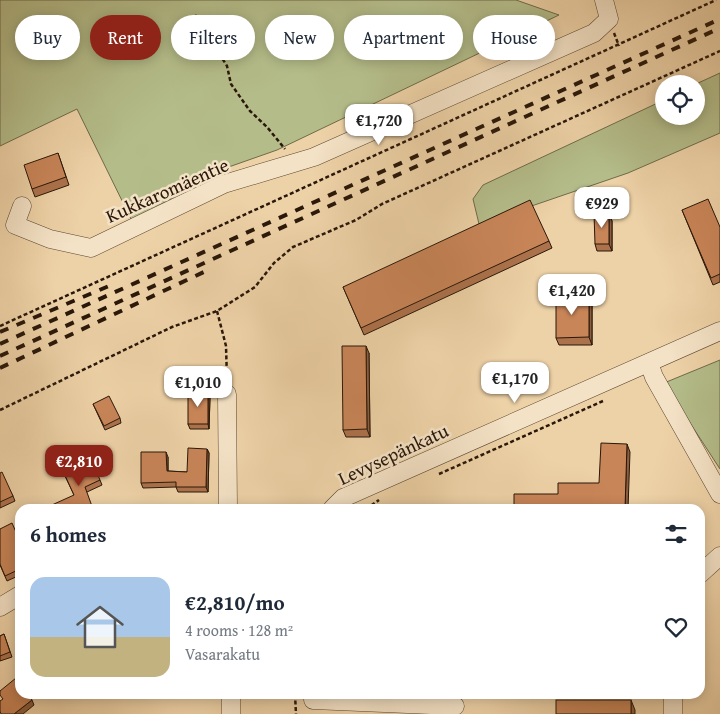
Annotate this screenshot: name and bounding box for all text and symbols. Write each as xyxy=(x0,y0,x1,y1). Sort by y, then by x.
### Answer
chip: Buy xyxy=(15,15,80,60)
chip: Rent xyxy=(90,15,161,60)
chip: Filters xyxy=(171,15,255,60)
chip: New xyxy=(265,15,334,60)
chip: Apartment xyxy=(344,15,463,60)
chip: House xyxy=(473,15,555,60)
map controls xyxy=(655,75,705,125)
button: locate xyxy=(655,75,705,125)
pin: €1,720 xyxy=(338,104,420,146)
text: €1,720 xyxy=(356,108,402,132)
street label: Kukkaromäentie xyxy=(101,150,233,230)
pin: €929 xyxy=(572,186,632,229)
text: €929 xyxy=(585,191,619,215)
pin: €1,420 xyxy=(531,274,613,316)
text: €1,420 xyxy=(549,278,595,302)
pin: €1,170 xyxy=(474,362,556,404)
pin: €1,010 xyxy=(157,366,239,408)
text: €1,170 xyxy=(492,366,538,390)
text: €1,010 xyxy=(175,370,221,394)
street label: Levysepänkatu xyxy=(333,416,454,492)
pin: €2,810 xyxy=(38,444,120,487)
text: €2,810 xyxy=(56,449,102,473)
text: 6 homes xyxy=(30,519,106,550)
icon: filters xyxy=(662,520,690,548)
text: €2,810/mo xyxy=(185,587,285,618)
icon: home xyxy=(70,597,130,657)
icon: heart xyxy=(662,613,690,641)
text: 4 rooms · 128 m² xyxy=(185,618,293,642)
text: Vasarakatu xyxy=(185,642,260,666)

